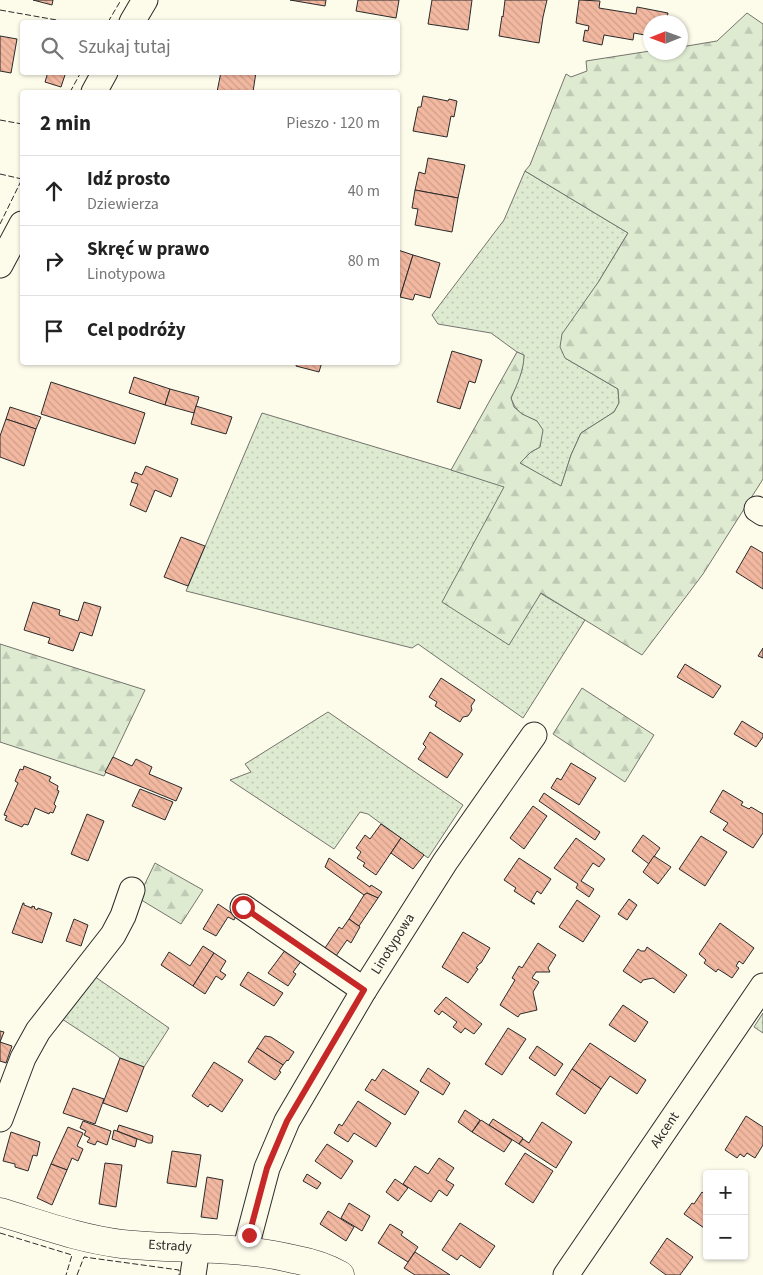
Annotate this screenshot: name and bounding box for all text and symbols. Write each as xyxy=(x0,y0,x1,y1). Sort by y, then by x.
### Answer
north arrow xyxy=(643,15,688,60)
search box xyxy=(20,20,400,75)
icon: search xyxy=(38,34,66,62)
text: Szukaj tutaj xyxy=(78,34,171,61)
text: 2 min xyxy=(40,108,91,138)
text: Pieszo · 120 m xyxy=(286,112,380,134)
text: Idź prosto xyxy=(87,166,170,193)
icon: ahead xyxy=(40,177,68,205)
text: 40 m xyxy=(348,180,380,202)
text: Dziewierza xyxy=(87,193,159,215)
text: Skręć w prawo xyxy=(87,236,209,263)
icon: right xyxy=(40,247,68,275)
text: 80 m xyxy=(348,250,380,272)
text: Linotypowa xyxy=(87,263,166,285)
icon: arrive xyxy=(40,317,68,345)
text: Cel podróży xyxy=(87,317,186,344)
route start xyxy=(232,896,255,919)
street label: Linotypowa xyxy=(366,910,420,978)
street label: Akcent xyxy=(646,1108,685,1152)
map controls xyxy=(703,1170,748,1260)
button: + xyxy=(703,1170,748,1215)
button: − xyxy=(703,1215,748,1260)
route end xyxy=(238,1224,261,1247)
street label: Estrady xyxy=(148,1235,193,1257)

